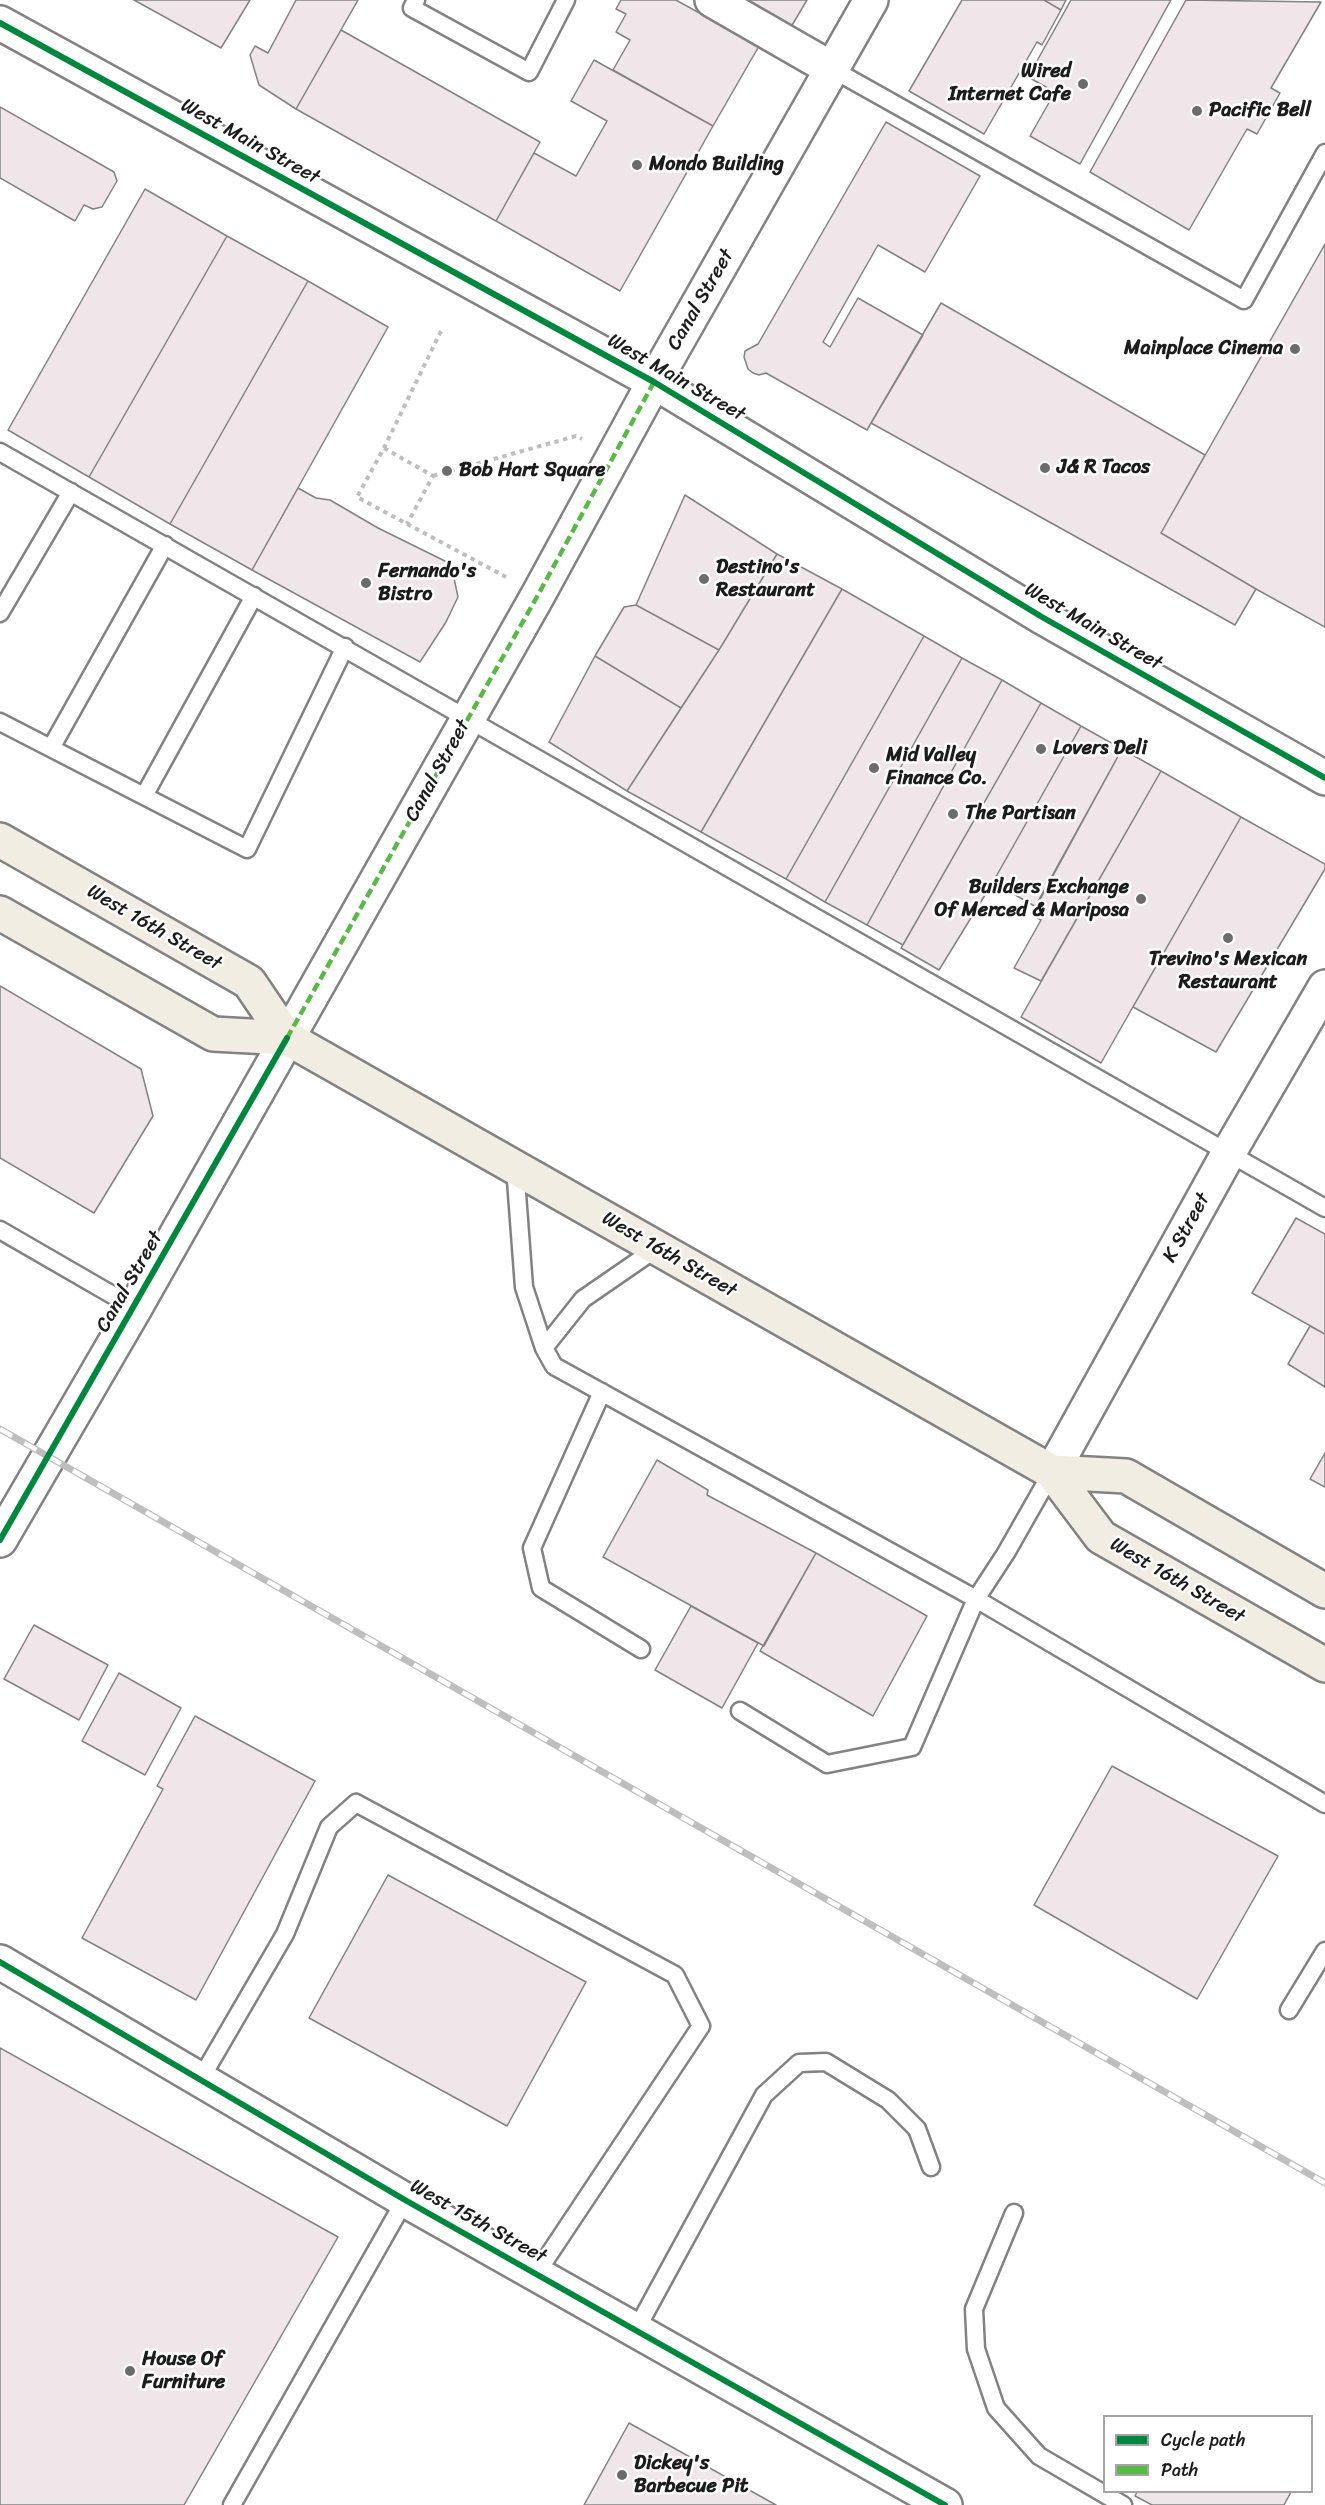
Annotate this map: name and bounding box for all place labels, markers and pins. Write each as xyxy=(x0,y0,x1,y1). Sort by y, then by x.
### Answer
place label: Wired Internet Cafe xyxy=(948,60,1071,107)
marker: Wired Internet Cafe xyxy=(1076,77,1090,91)
place label: Pacific Bell xyxy=(1209,99,1311,123)
marker: Pacific Bell xyxy=(1190,104,1204,118)
place label: Mondo Building xyxy=(649,153,784,177)
marker: Mondo Building xyxy=(630,158,644,172)
place label: Mainplace Cinema xyxy=(1124,337,1283,361)
marker: Mainplace Cinema xyxy=(1288,342,1302,356)
place label: J& R Tacos xyxy=(1057,456,1150,480)
place label: Bob Hart Square xyxy=(459,459,605,483)
marker: J& R Tacos xyxy=(1038,461,1052,475)
marker: Bob Hart Square xyxy=(440,464,454,478)
place label: Destino's Restaurant xyxy=(716,556,815,603)
place label: Fernando's Bistro xyxy=(378,560,476,607)
marker: Destino's Restaurant xyxy=(697,572,711,586)
marker: Fernando's Bistro xyxy=(359,576,373,590)
place label: Lovers Deli xyxy=(1053,737,1147,761)
marker: Lovers Deli xyxy=(1034,742,1048,756)
place label: Mid Valley Finance Co. xyxy=(886,744,988,791)
marker: Mid Valley Finance Co. xyxy=(867,761,881,775)
place label: The Partisan xyxy=(965,802,1076,826)
marker: The Partisan xyxy=(946,807,960,821)
place label: Builders Exchange Of Merced & Mariposa xyxy=(935,876,1129,923)
marker: Builders Exchange Of Merced & Mariposa xyxy=(1134,892,1148,906)
marker: Trevino's Mexican Restaurant xyxy=(1221,931,1235,945)
place label: Trevino's Mexican Restaurant xyxy=(1149,948,1307,995)
place label: House Of Furniture xyxy=(142,2348,225,2395)
marker: House Of Furniture xyxy=(123,2364,137,2378)
place label: Dickey's Barbecue Pit xyxy=(634,2452,748,2499)
marker: Dickey's Barbecue Pit xyxy=(615,2468,629,2482)

